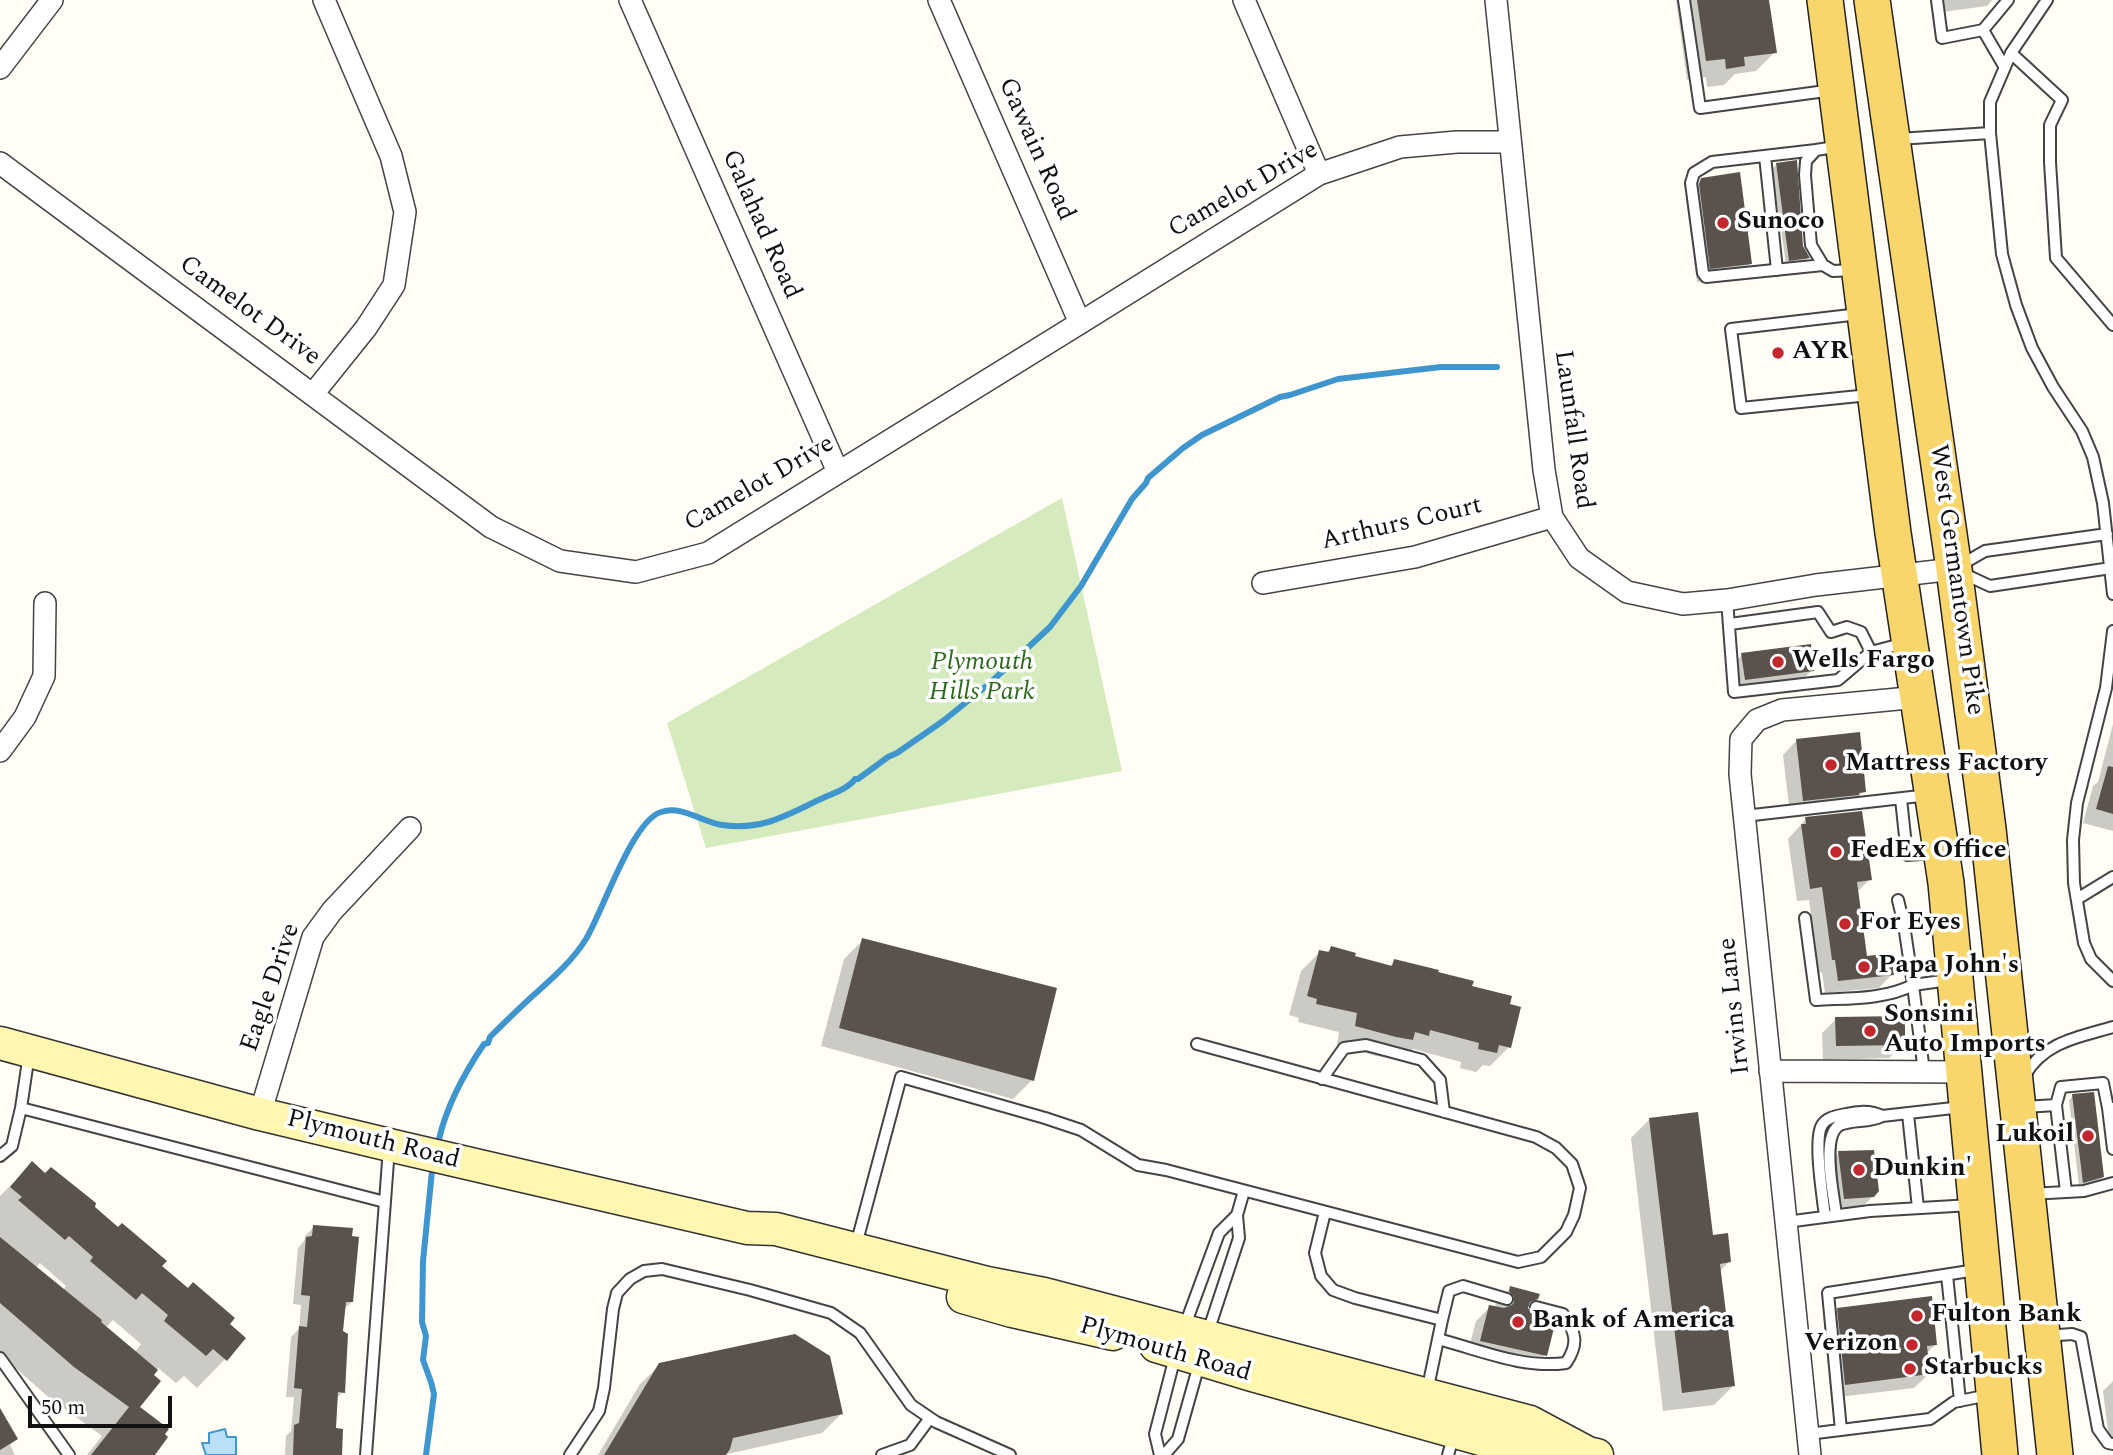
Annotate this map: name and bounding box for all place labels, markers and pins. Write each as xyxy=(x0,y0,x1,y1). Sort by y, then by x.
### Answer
place label: Sunoco xyxy=(1737,207,1825,239)
marker: Sunoco xyxy=(1715,215,1731,231)
place label: AYR xyxy=(1792,337,1849,369)
marker: AYR xyxy=(1770,345,1786,361)
place label: Wells Fargo xyxy=(1792,646,1935,678)
marker: Wells Fargo xyxy=(1770,654,1786,670)
place label: Mattress Factory xyxy=(1845,749,2047,781)
marker: Mattress Factory xyxy=(1823,757,1839,773)
place label: FedEx Office xyxy=(1850,836,2007,868)
marker: FedEx Office xyxy=(1828,844,1844,860)
place label: For Eyes xyxy=(1859,908,1961,940)
marker: For Eyes xyxy=(1837,916,1853,932)
place label: Papa John's xyxy=(1878,951,2019,983)
marker: Papa John's xyxy=(1856,959,1872,975)
place label: Sonsini Auto Imports xyxy=(1884,1000,2046,1062)
marker: Sonsini Auto Imports xyxy=(1862,1023,1878,1039)
place label: Lukoil xyxy=(1995,1120,2074,1152)
marker: Lukoil xyxy=(2080,1128,2096,1144)
place label: Dunkin' xyxy=(1873,1154,1972,1186)
marker: Dunkin' xyxy=(1851,1162,1867,1178)
place label: Fulton Bank xyxy=(1931,1300,2082,1332)
place label: Bank of America xyxy=(1532,1306,1735,1338)
marker: Fulton Bank xyxy=(1909,1308,1925,1324)
marker: Bank of America xyxy=(1510,1314,1526,1330)
place label: Verizon xyxy=(1804,1329,1898,1361)
marker: Verizon xyxy=(1904,1337,1920,1353)
place label: Starbucks xyxy=(1924,1353,2043,1385)
marker: Starbucks xyxy=(1902,1361,1918,1377)

